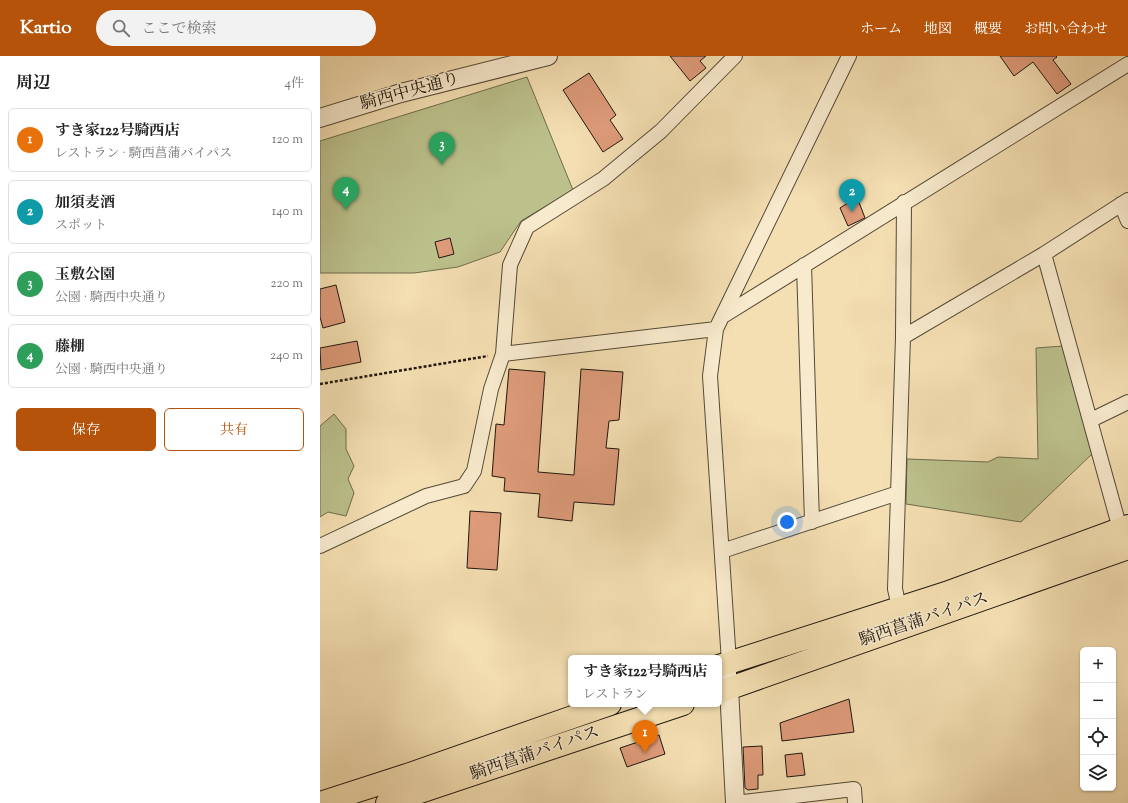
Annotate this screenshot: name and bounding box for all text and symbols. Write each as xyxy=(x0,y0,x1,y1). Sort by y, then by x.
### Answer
search box xyxy=(96,10,376,46)
text: Kartio xyxy=(20,15,72,42)
icon: search xyxy=(110,17,132,39)
text: ここで検索 xyxy=(142,19,217,40)
text: ホーム xyxy=(860,20,902,40)
text: 地図 xyxy=(924,20,952,40)
text: 概要 xyxy=(974,20,1002,40)
text: お問い合わせ xyxy=(1024,20,1108,40)
street label: 騎西中央通り xyxy=(358,67,462,117)
text: 周辺 xyxy=(16,72,50,96)
text: 4件 xyxy=(284,75,304,93)
text: すき家122号騎西店 xyxy=(55,121,179,142)
text: 1 xyxy=(28,131,32,149)
text: 120 m xyxy=(272,131,303,149)
pin: 3 xyxy=(429,132,455,165)
text: レストラン · 騎西菖蒲バイパス xyxy=(55,145,232,163)
pin: 4 xyxy=(333,177,359,210)
pin: 2 xyxy=(839,179,865,212)
text: 加須麦酒 xyxy=(55,193,115,214)
text: 2 xyxy=(27,203,33,221)
text: 140 m xyxy=(272,203,303,221)
text: スポット xyxy=(55,217,107,235)
text: 玉敷公園 xyxy=(55,265,115,286)
text: 3 xyxy=(27,275,33,293)
text: 220 m xyxy=(270,275,303,293)
text: 公園 · 騎西中央通り xyxy=(55,289,168,307)
text: 藤棚 xyxy=(55,337,85,358)
text: 4 xyxy=(27,347,33,365)
text: 240 m xyxy=(270,347,303,365)
text: 公園 · 騎西中央通り xyxy=(55,361,168,379)
button: 保存 xyxy=(16,408,156,451)
button: 共有 xyxy=(164,408,304,451)
your location xyxy=(777,512,797,532)
street label: 騎西菖蒲バイパス xyxy=(856,587,992,653)
map controls xyxy=(1080,647,1116,791)
button: + xyxy=(1080,647,1116,683)
popup xyxy=(568,655,722,707)
text: すき家122号騎西店 xyxy=(583,662,707,683)
button: − xyxy=(1080,683,1116,719)
text: レストラン xyxy=(583,686,648,704)
button: locate xyxy=(1080,719,1116,755)
pin: 1 xyxy=(632,720,658,753)
street label: 騎西菖蒲バイパス xyxy=(467,721,603,787)
button: layers xyxy=(1080,755,1116,791)

